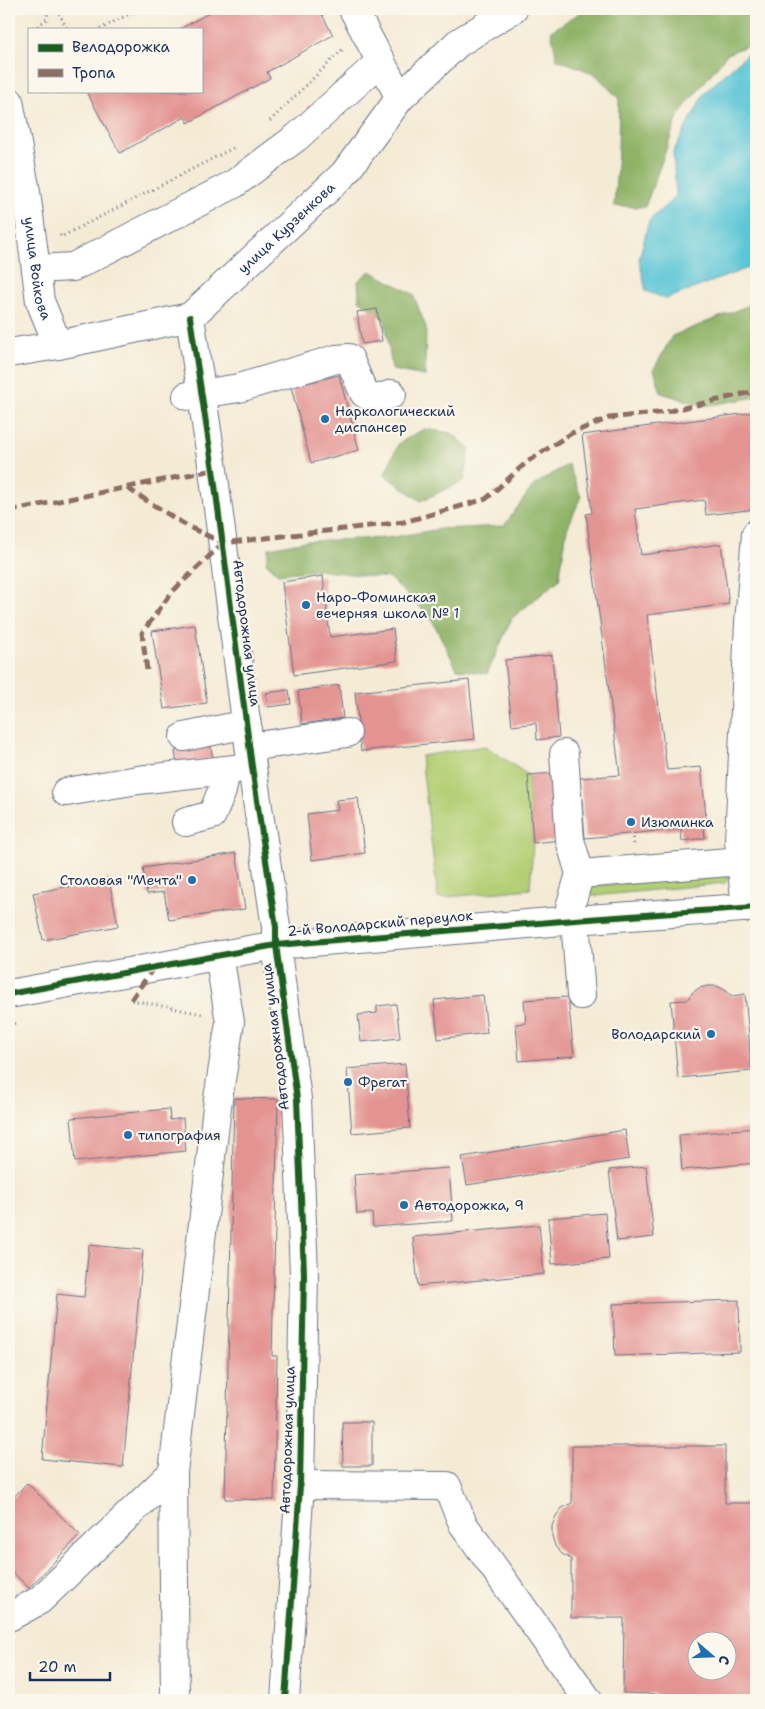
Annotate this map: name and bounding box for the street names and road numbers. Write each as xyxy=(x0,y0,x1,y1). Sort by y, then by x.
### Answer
street label: улица Курзенкова xyxy=(234,178,339,277)
street label: улица Войкова xyxy=(20,216,56,323)
street label: Автодорожная улица xyxy=(229,559,265,708)
street label: 2-й Володарский переулок xyxy=(286,906,474,940)
street label: Автодорожная улица xyxy=(257,962,293,1111)
street label: Автодорожная улица xyxy=(275,1366,299,1514)

